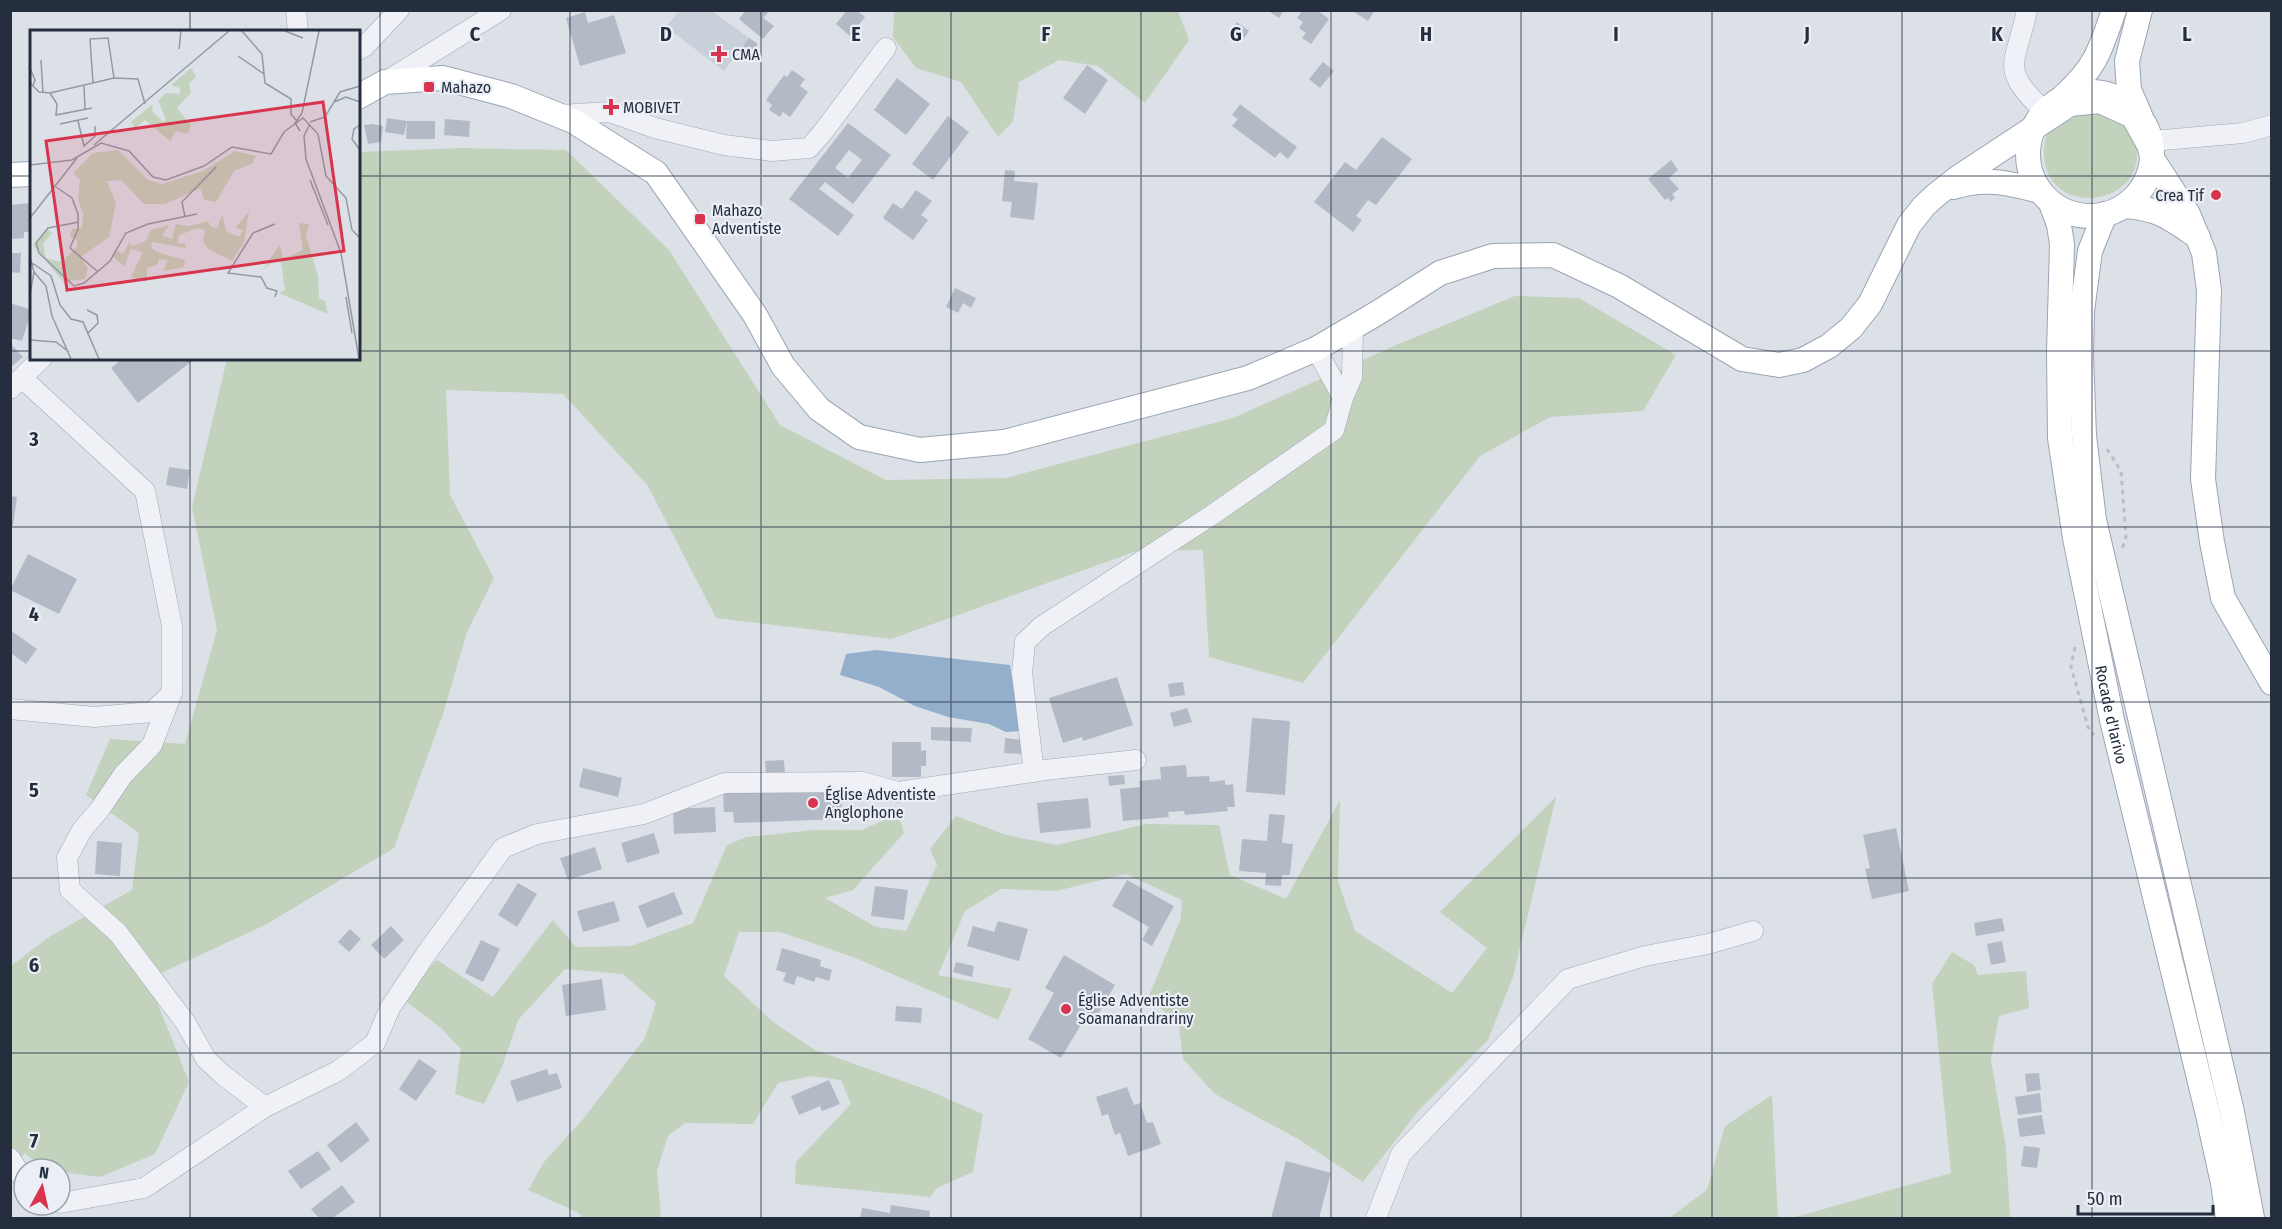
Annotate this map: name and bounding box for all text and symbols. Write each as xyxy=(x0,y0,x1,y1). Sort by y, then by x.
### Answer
text: C xyxy=(470,22,481,46)
text: D xyxy=(660,22,672,46)
text: E xyxy=(851,22,861,46)
text: F xyxy=(1042,22,1051,46)
text: G xyxy=(1230,22,1242,46)
text: H xyxy=(1420,22,1432,46)
text: I xyxy=(1613,22,1619,46)
text: J xyxy=(1803,22,1810,46)
text: K xyxy=(1991,22,2003,46)
text: L xyxy=(2182,22,2192,46)
inset map xyxy=(30,30,360,360)
marker: CMA xyxy=(710,45,728,63)
place label: CMA xyxy=(732,45,760,64)
place label: Mahazo xyxy=(441,78,491,97)
marker: Mahazo xyxy=(422,80,436,94)
place label: MOBIVET xyxy=(623,98,681,117)
marker: MOBIVET xyxy=(604,100,618,114)
place label: Crea Tif xyxy=(2155,186,2205,205)
marker: Crea Tif xyxy=(2209,188,2223,202)
place label: Mahazo Adventiste xyxy=(712,201,781,238)
marker: Mahazo Adventiste xyxy=(693,212,707,226)
text: 3 xyxy=(28,427,39,451)
text: 4 xyxy=(29,602,39,626)
street label: Rocade d'Iarivo xyxy=(2092,663,2132,766)
text: 5 xyxy=(29,778,39,802)
place label: Église Adventiste Anglophone xyxy=(825,785,936,822)
marker: Église Adventiste Anglophone xyxy=(806,796,820,810)
text: 6 xyxy=(29,953,39,977)
place label: Église Adventiste Soamanandrariny xyxy=(1078,991,1194,1028)
marker: Église Adventiste Soamanandrariny xyxy=(1059,1002,1073,1016)
text: 7 xyxy=(30,1129,39,1153)
north arrow xyxy=(12,1157,72,1217)
text: N xyxy=(38,1163,50,1183)
scale bar xyxy=(2078,1178,2213,1216)
text: 50 m xyxy=(2087,1188,2123,1210)

